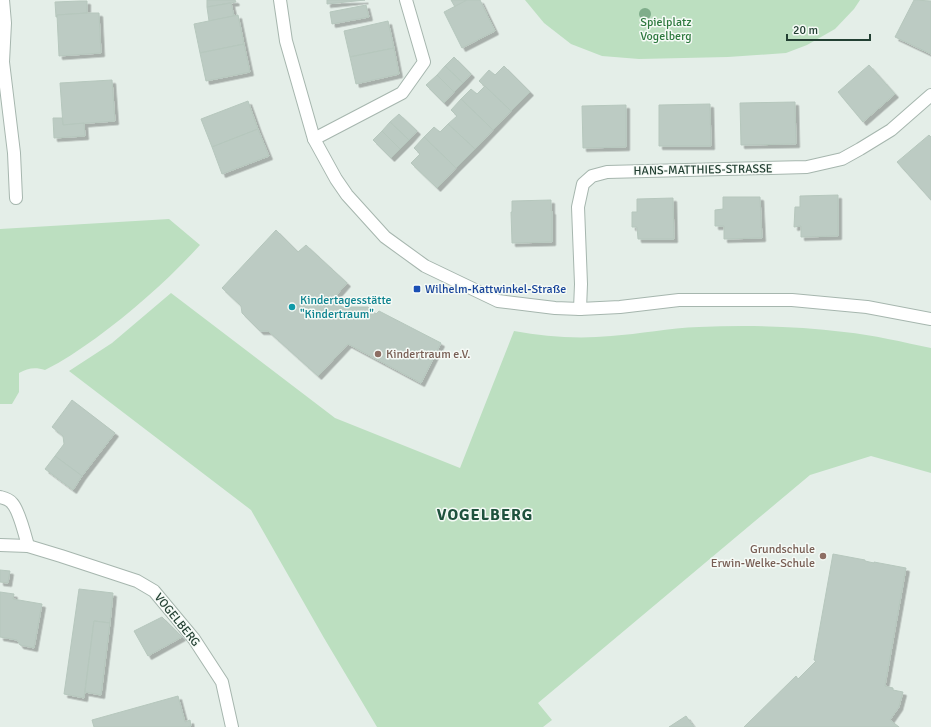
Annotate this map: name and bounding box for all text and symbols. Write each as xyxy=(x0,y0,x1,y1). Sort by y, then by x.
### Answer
park label: Spielplatz Vogelberg xyxy=(640,15,692,44)
scale bar xyxy=(787,16,870,42)
text: 20 m xyxy=(793,23,818,38)
street label: HANS-MATTHIES-STRASSE xyxy=(633,161,773,179)
place label: Wilhelm-Kattwinkel-Straße xyxy=(425,282,566,297)
marker: Wilhelm-Kattwinkel-Straße xyxy=(412,284,422,294)
place label: Kindertagesstätte "Kindertraum" xyxy=(300,293,392,322)
marker: Kindertagesstätte "Kindertraum" xyxy=(287,302,297,312)
place label: Kindertraum e.V. xyxy=(386,347,470,362)
marker: Kindertraum e.V. xyxy=(373,349,383,359)
district label: VOGELBERG xyxy=(437,505,533,525)
place label: Grundschule Erwin-Welke-Schule xyxy=(711,542,815,571)
marker: Grundschule Erwin-Welke-Schule xyxy=(818,551,828,561)
street label: VOGELBERG xyxy=(151,590,203,650)

